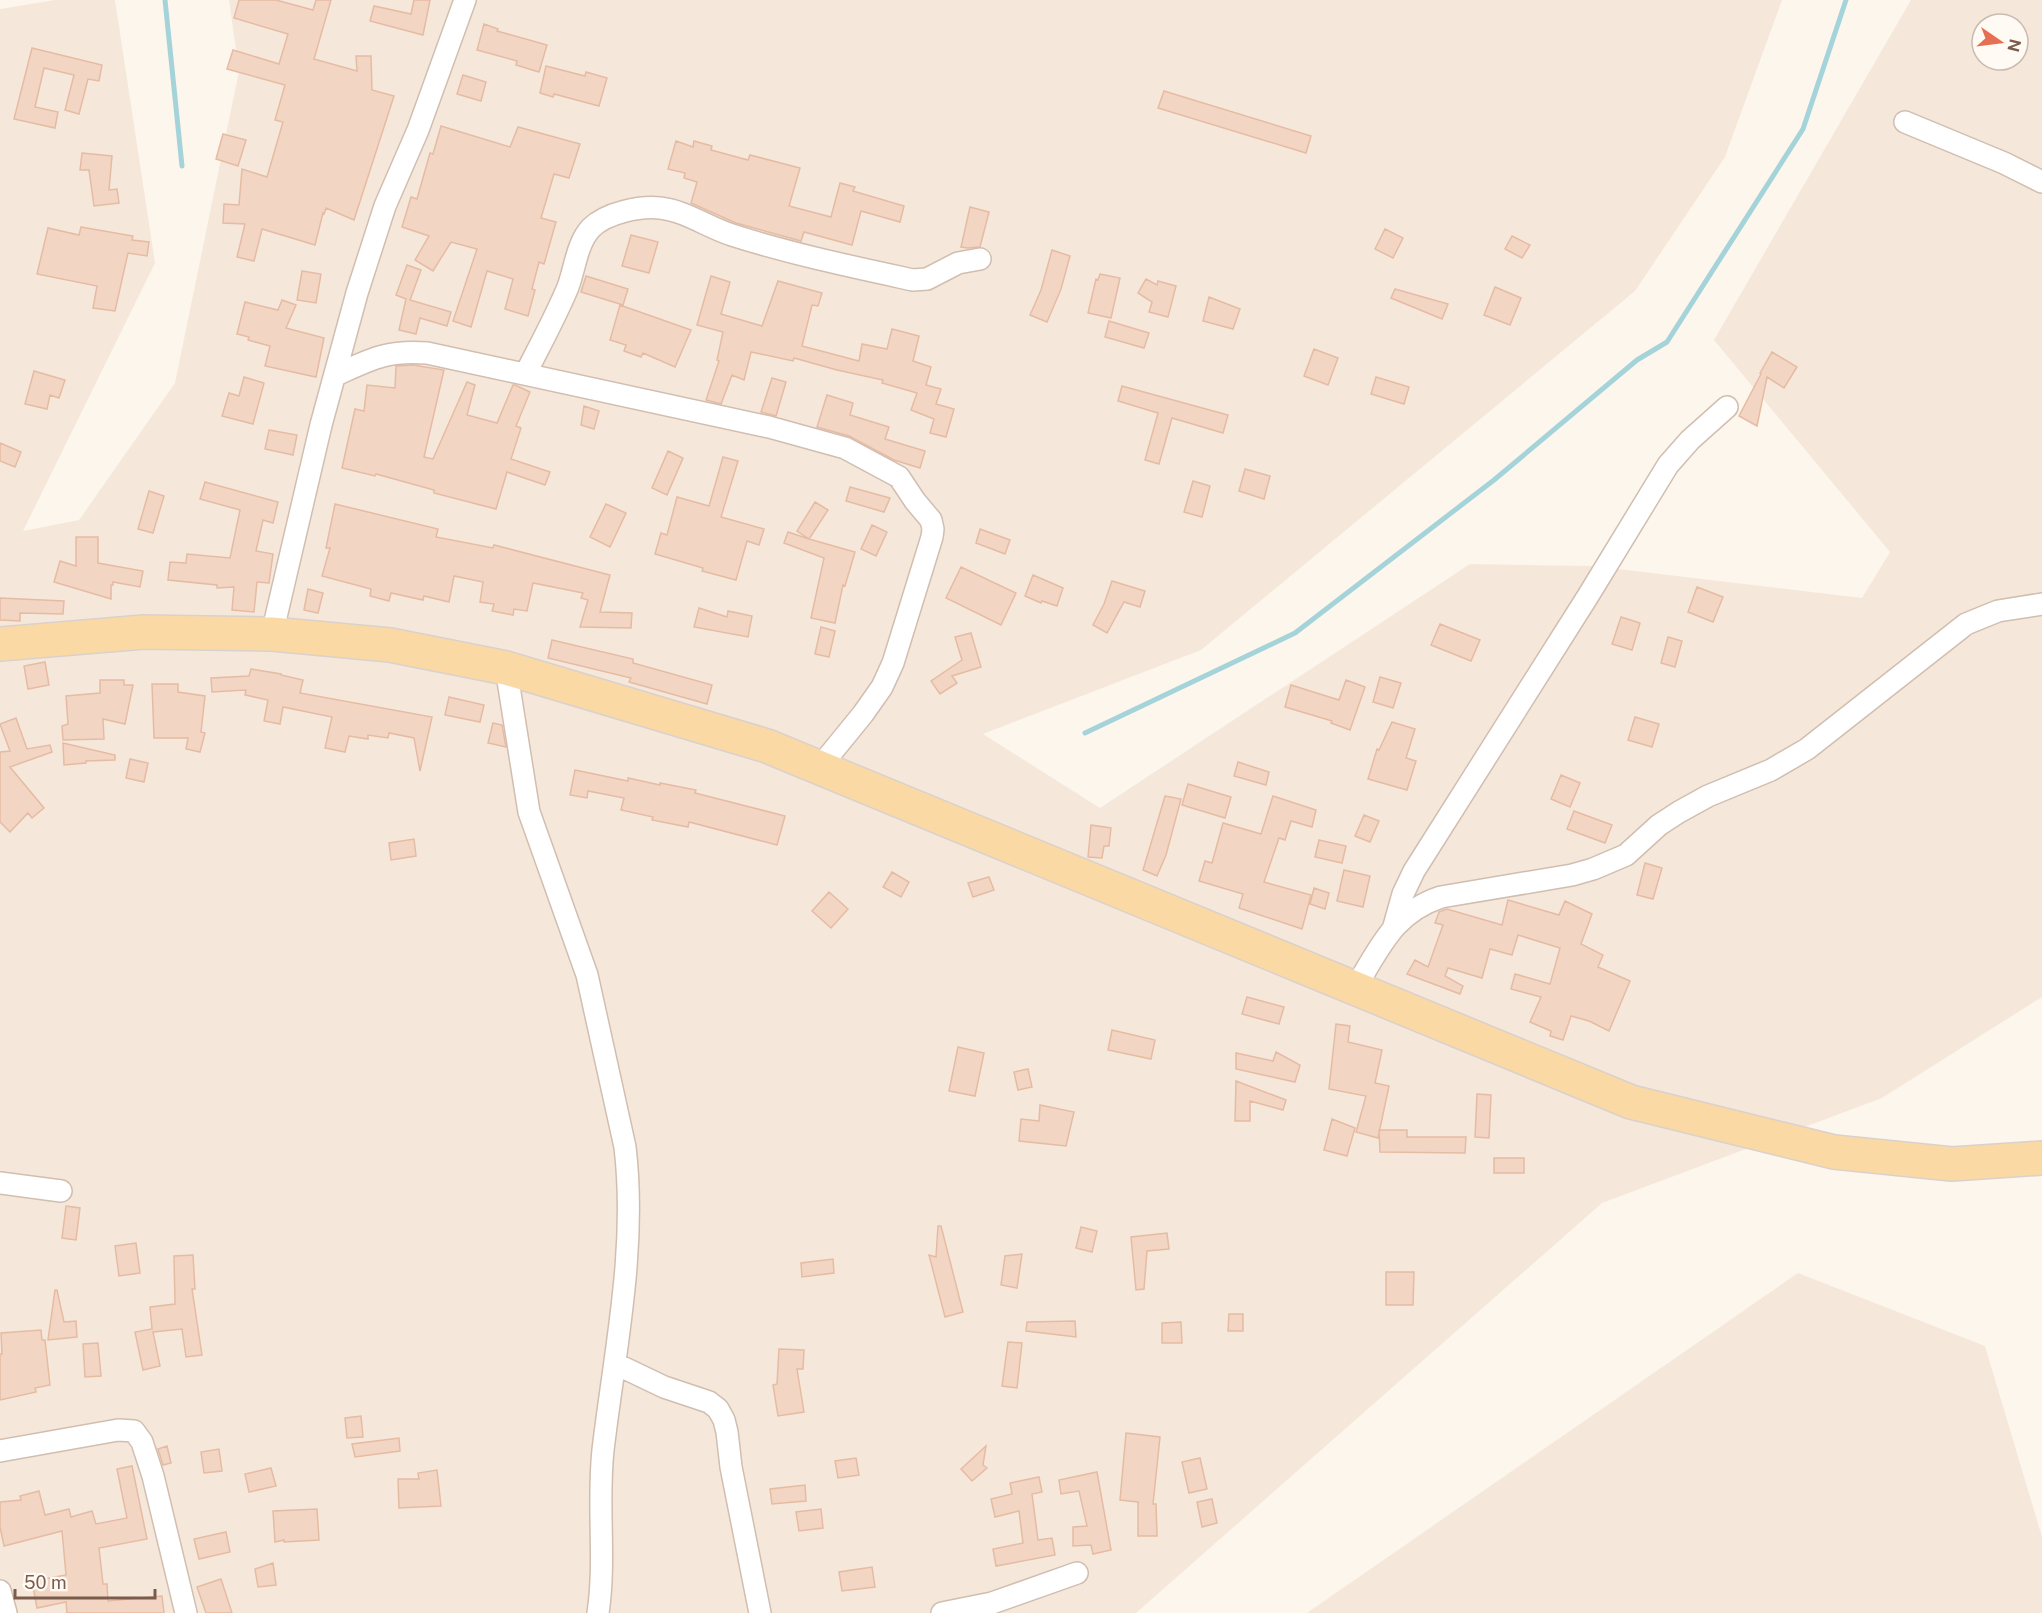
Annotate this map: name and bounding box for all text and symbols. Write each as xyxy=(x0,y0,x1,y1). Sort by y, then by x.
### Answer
north arrow xyxy=(1970,12,2030,72)
text: N xyxy=(2003,37,2025,54)
scale bar xyxy=(15,1562,154,1600)
text: 50 m xyxy=(24,1572,67,1593)

